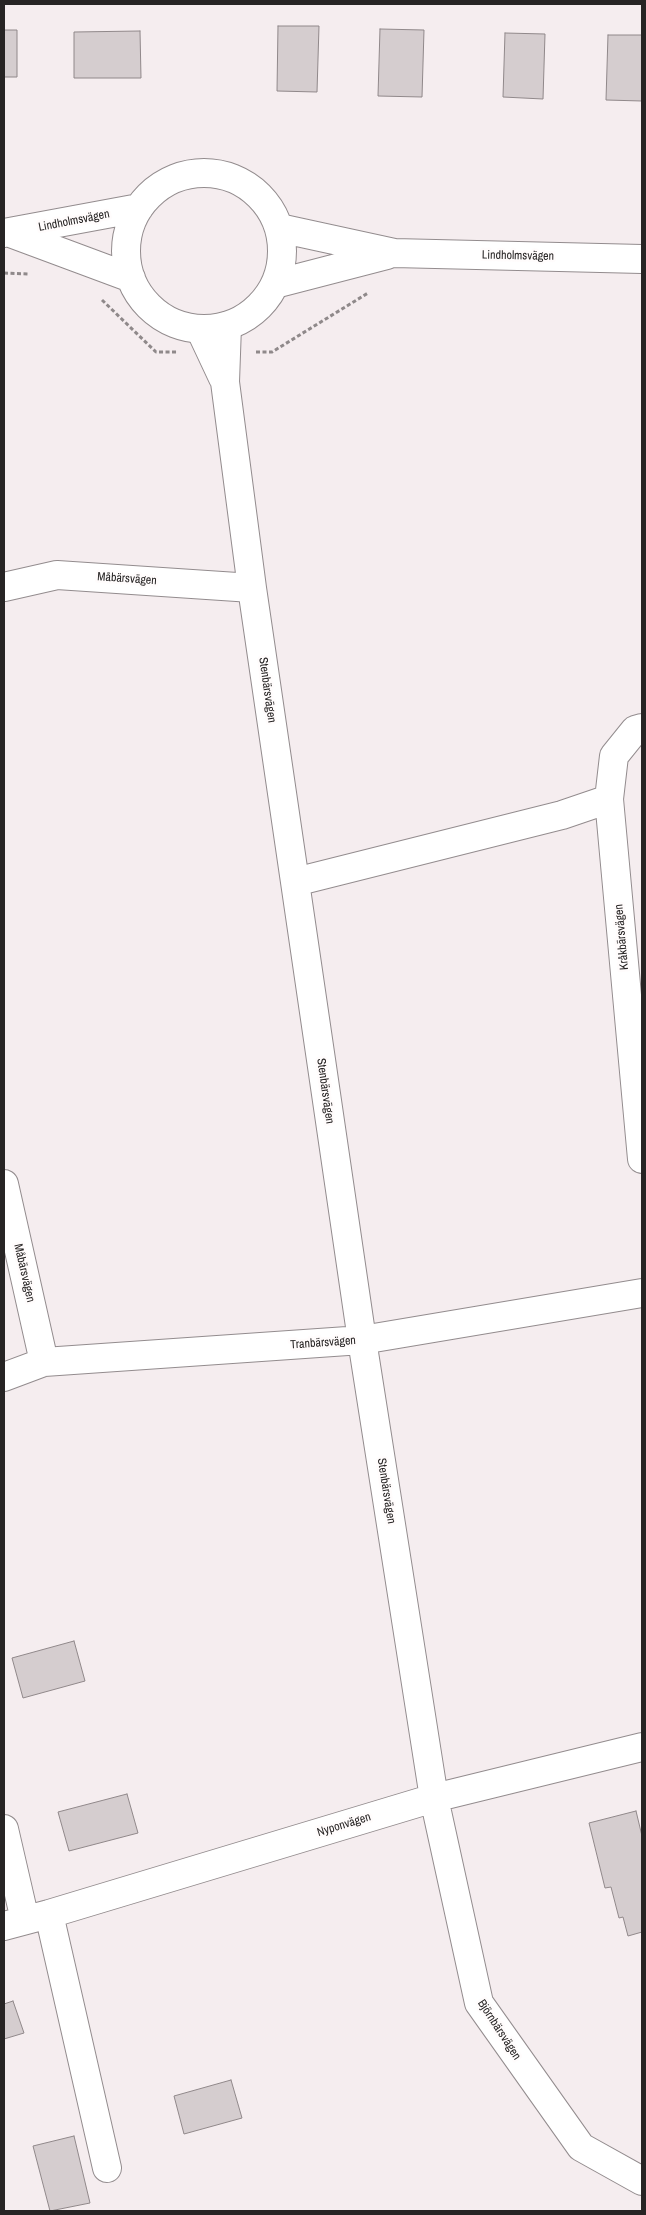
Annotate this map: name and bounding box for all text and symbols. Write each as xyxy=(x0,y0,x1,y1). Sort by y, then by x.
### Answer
street label: Lindholmsvägen xyxy=(37,207,111,235)
street label: Lindholmsvägen xyxy=(482,248,554,264)
street label: Måbärsvägen xyxy=(97,570,157,588)
street label: Stenbärsvägen xyxy=(255,656,279,724)
street label: Kråkbärsvägen xyxy=(612,903,632,971)
street label: Stenbärsvägen xyxy=(313,1057,337,1125)
street label: Måbärsvägen xyxy=(10,1242,38,1304)
street label: Tranbärsvägen xyxy=(290,1334,356,1352)
street label: Stenbärsvägen xyxy=(374,1457,398,1525)
street label: Nyponvägen xyxy=(315,1810,373,1840)
street label: Björnbärsvägen xyxy=(474,1997,524,2063)

